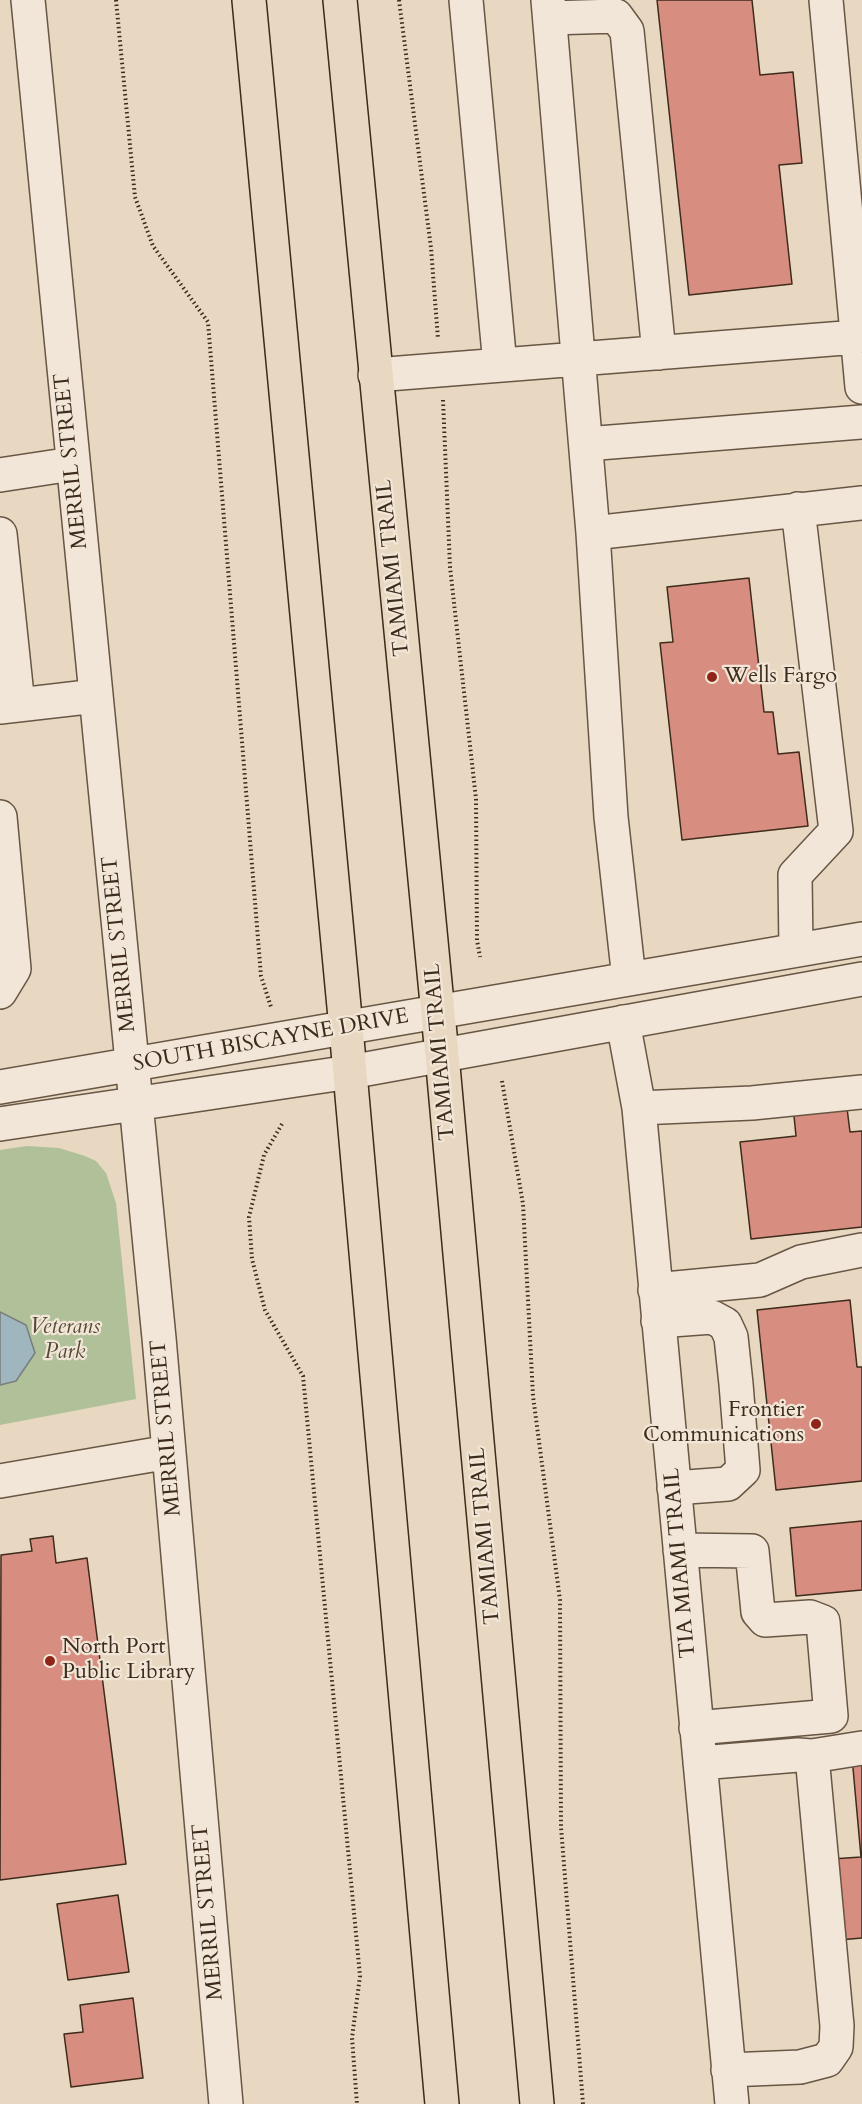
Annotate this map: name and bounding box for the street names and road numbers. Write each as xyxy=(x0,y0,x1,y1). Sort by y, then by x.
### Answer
street label: MERRIL STREET xyxy=(50,372,94,550)
street label: TAMIAMI TRAIL xyxy=(372,478,416,658)
street label: MERRIL STREET xyxy=(98,855,142,1033)
street label: TAMIAMI TRAIL xyxy=(420,962,462,1142)
street label: SOUTH BISCAYNE DRIVE xyxy=(131,1004,411,1078)
street label: MERRIL STREET xyxy=(146,1339,188,1517)
street label: TAMIAMI TRAIL xyxy=(465,1446,507,1626)
street label: TIA MIAMI TRAIL xyxy=(660,1467,702,1659)
street label: MERRIL STREET xyxy=(188,1823,230,2001)

